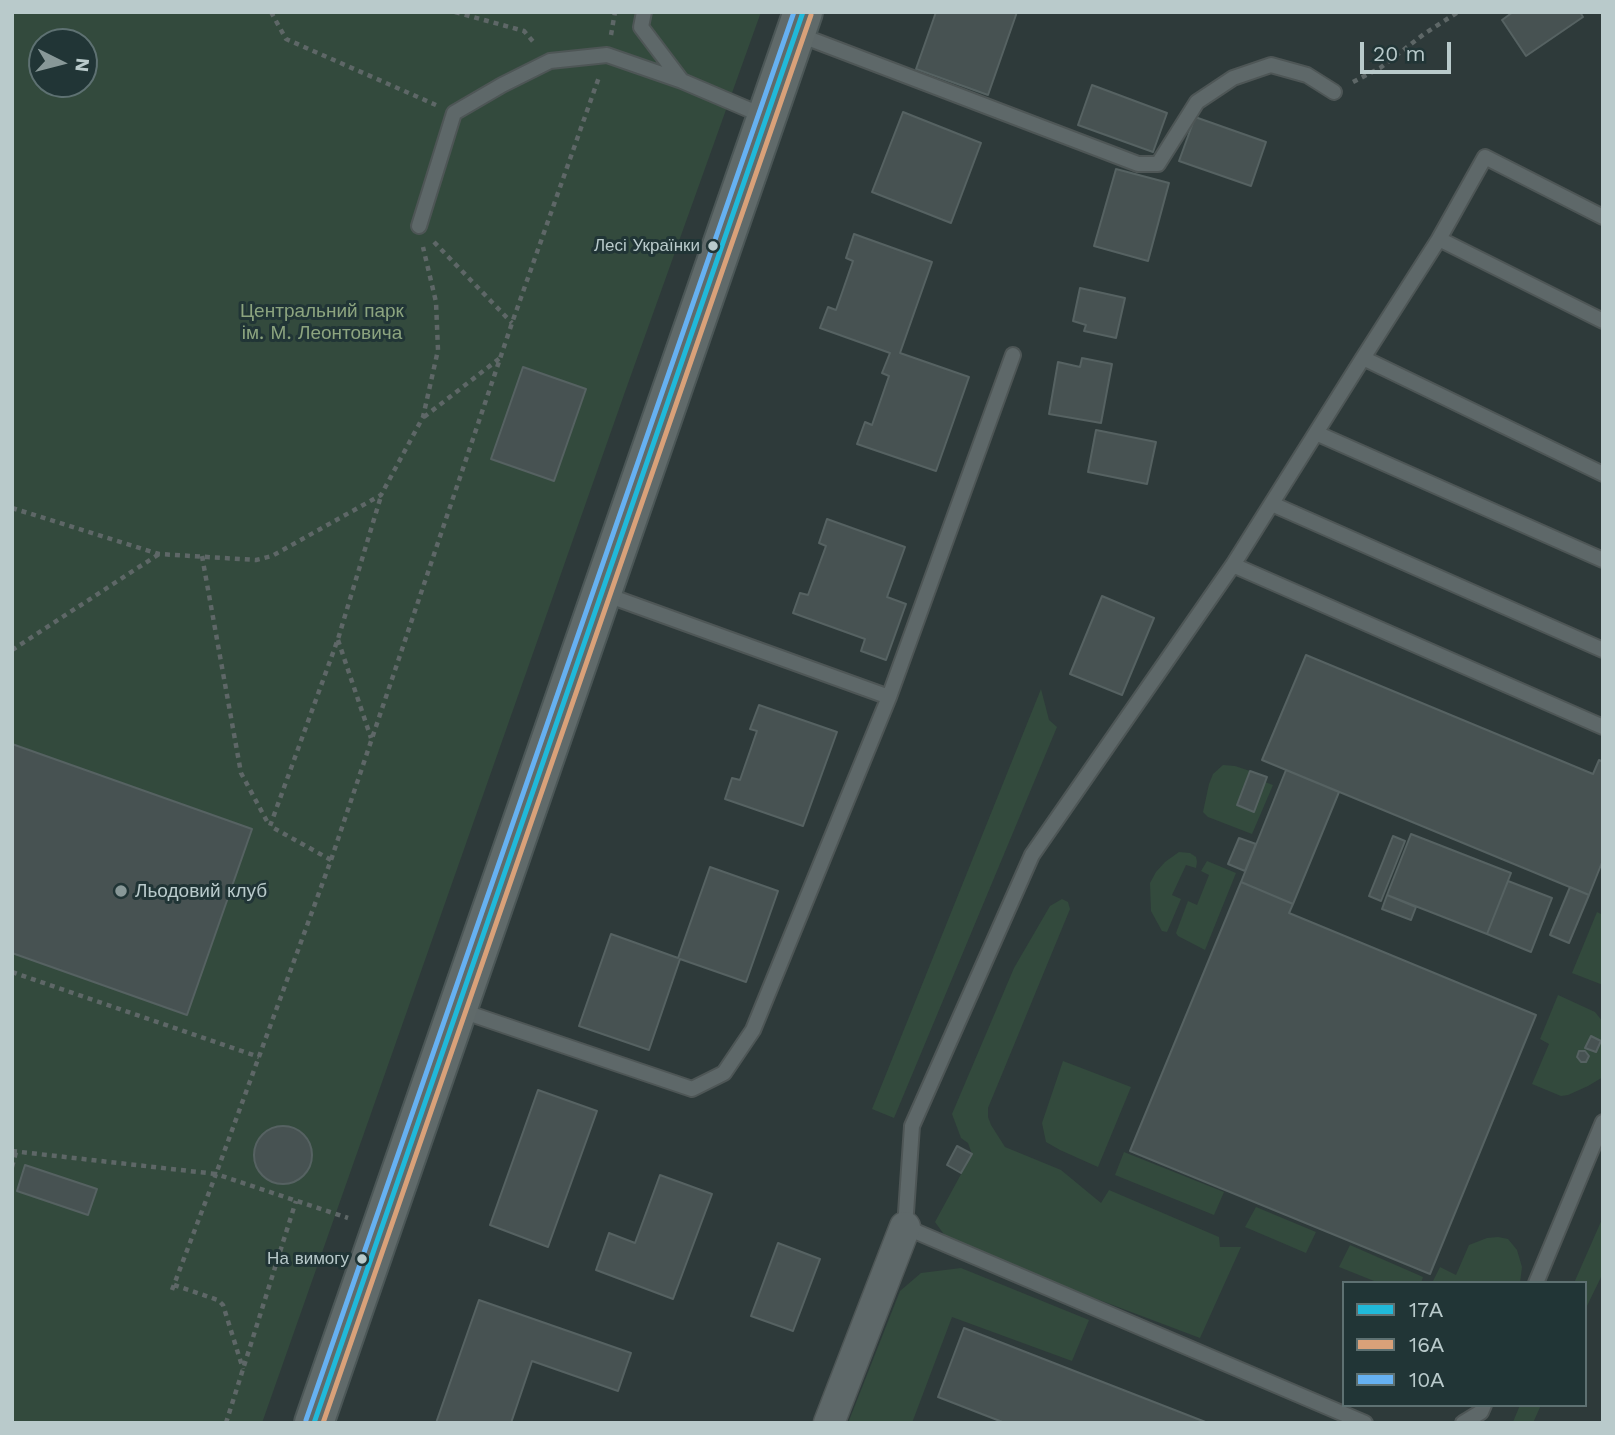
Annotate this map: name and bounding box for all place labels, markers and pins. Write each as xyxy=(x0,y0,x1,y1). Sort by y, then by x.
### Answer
place label: Лесі Українки xyxy=(594,236,700,256)
marker: Лесі Українки xyxy=(706,239,720,253)
place label: Льодовий клуб xyxy=(135,880,267,902)
marker: Льодовий клуб xyxy=(113,883,129,899)
place label: На вимогу xyxy=(267,1249,349,1269)
marker: На вимогу xyxy=(355,1252,369,1266)

